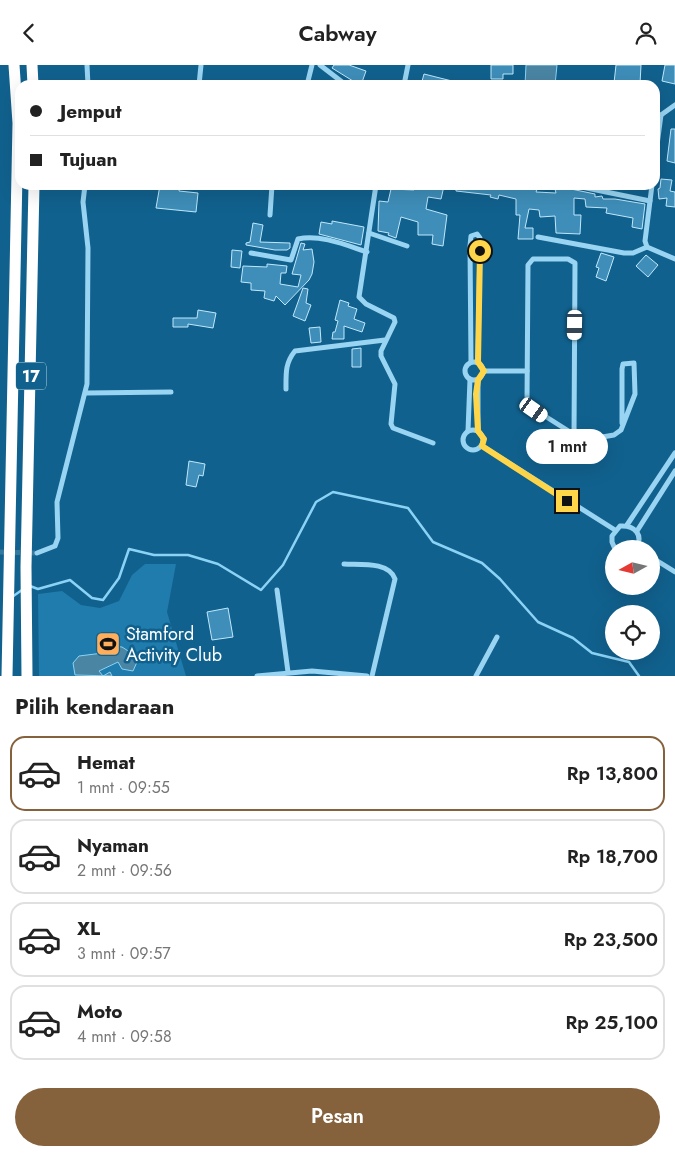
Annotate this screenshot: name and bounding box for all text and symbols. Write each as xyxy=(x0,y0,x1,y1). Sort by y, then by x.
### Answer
text: Cabway xyxy=(298,17,377,49)
icon: back xyxy=(15,19,43,47)
icon: person xyxy=(632,19,660,47)
text: Jemput xyxy=(60,98,121,125)
text: Tujuan xyxy=(60,146,117,173)
route start xyxy=(469,240,491,262)
car xyxy=(567,310,582,340)
road number: 17 xyxy=(16,363,46,389)
car xyxy=(517,395,550,425)
callout: 1 mnt xyxy=(526,429,608,463)
text: 1 mnt xyxy=(547,435,587,458)
route end xyxy=(556,490,578,512)
north arrow xyxy=(605,540,660,595)
map controls xyxy=(605,540,660,660)
button: locate xyxy=(605,605,660,660)
place label: Stamford Activity Club xyxy=(126,621,222,668)
sports icon: Stamford Activity Club xyxy=(95,631,121,657)
text: Pilih kendaraan xyxy=(15,690,174,722)
text: Hemat xyxy=(77,749,135,776)
icon: car xyxy=(17,751,62,796)
text: Rp 13,800 xyxy=(567,760,658,787)
text: 1 mnt · 09:55 xyxy=(77,776,170,799)
text: Nyaman xyxy=(77,832,149,859)
icon: car xyxy=(17,834,62,879)
text: Rp 18,700 xyxy=(567,843,658,870)
text: 2 mnt · 09:56 xyxy=(77,859,172,882)
text: XL xyxy=(77,915,100,942)
icon: car xyxy=(17,917,62,962)
text: Rp 23,500 xyxy=(564,926,658,953)
text: 3 mnt · 09:57 xyxy=(77,942,171,965)
text: Moto xyxy=(77,998,122,1025)
icon: car xyxy=(17,1000,62,1045)
text: Rp 25,100 xyxy=(566,1009,658,1036)
text: 4 mnt · 09:58 xyxy=(77,1025,172,1048)
button: Pesan xyxy=(15,1088,660,1146)

